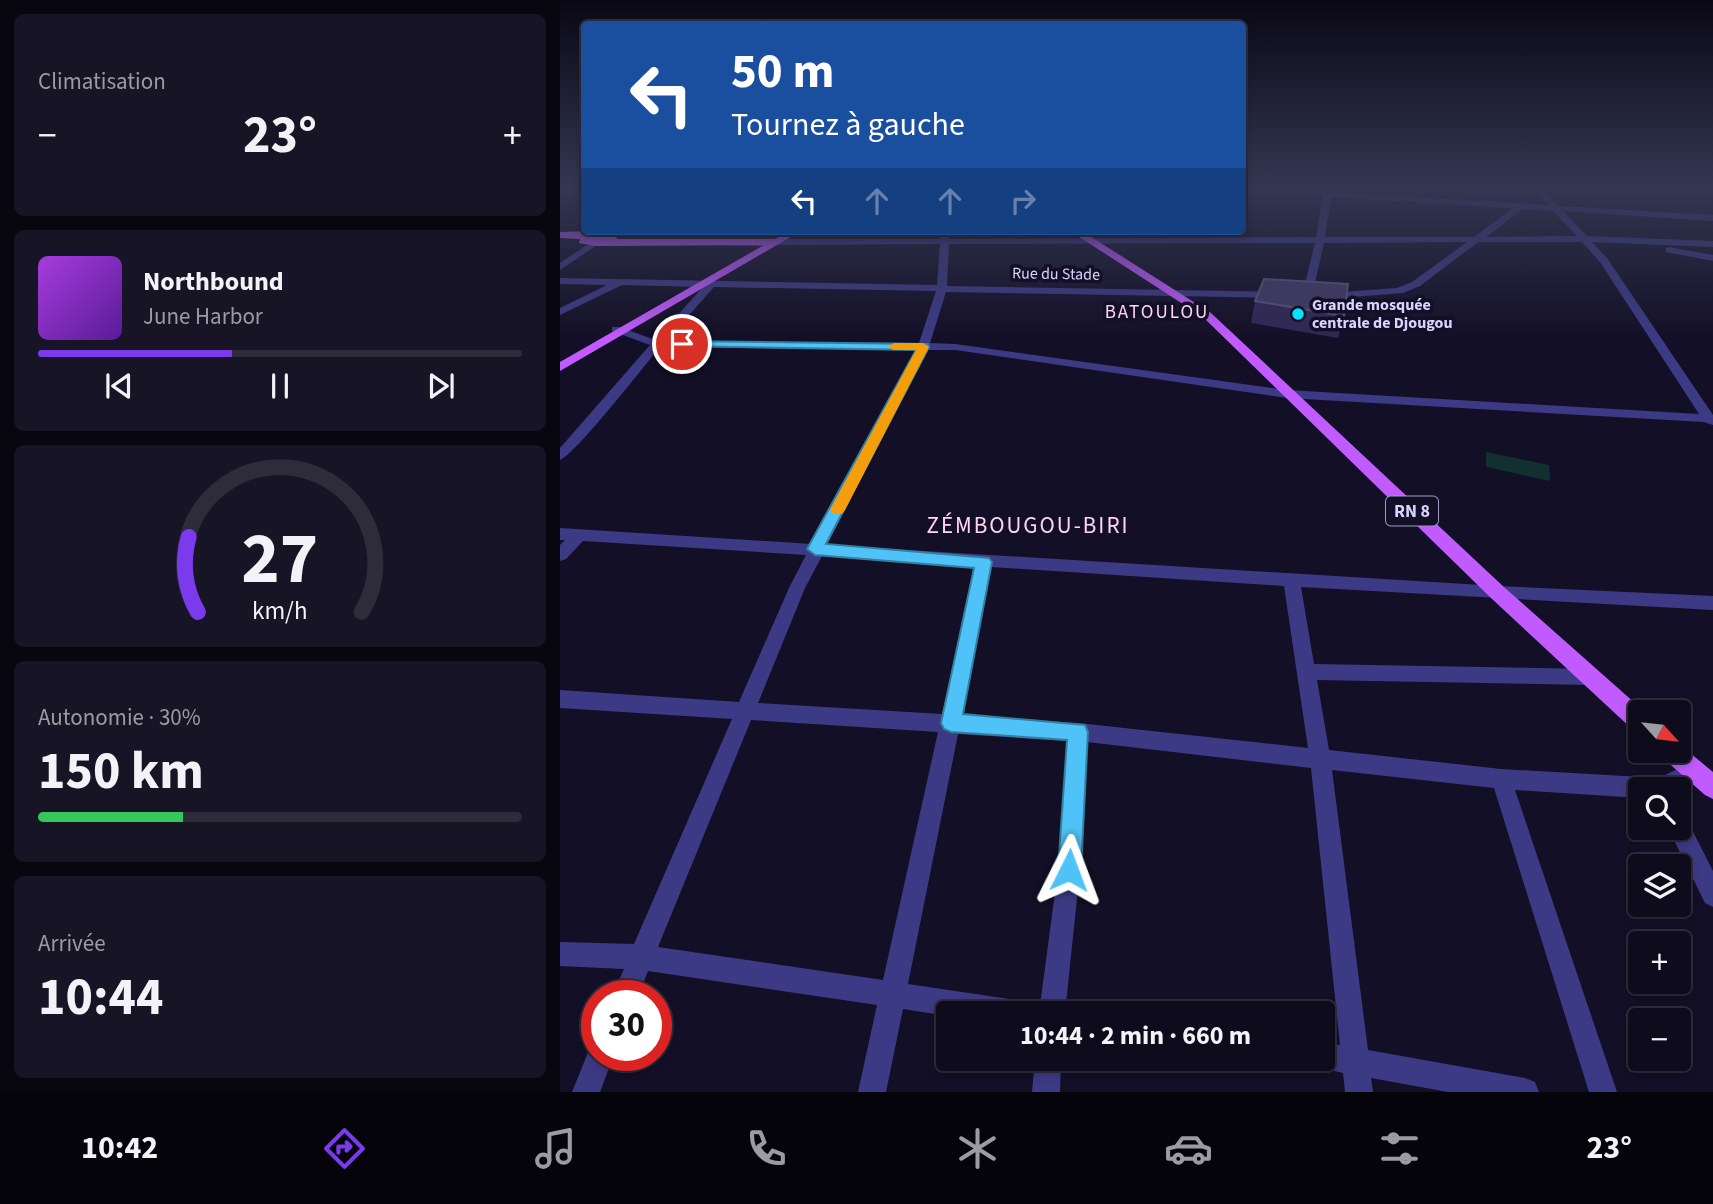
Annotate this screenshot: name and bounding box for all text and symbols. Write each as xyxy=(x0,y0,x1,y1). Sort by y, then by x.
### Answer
text: 50 m xyxy=(731,37,835,107)
icon: left xyxy=(616,49,707,140)
text: Climatisation xyxy=(38,65,166,98)
text: 23° xyxy=(243,99,317,173)
text: Tournez à gauche xyxy=(731,102,965,148)
text: − xyxy=(38,109,57,163)
text: + xyxy=(503,109,522,163)
icon: left xyxy=(785,182,823,220)
icon: ahead xyxy=(858,182,896,220)
icon: ahead xyxy=(931,182,969,220)
icon: right xyxy=(1004,182,1042,220)
street label: Rue du Stade xyxy=(1012,262,1100,286)
text: Northbound xyxy=(143,263,284,300)
place label: Grande mosquée centrale de Djougou xyxy=(1312,294,1452,334)
district label: BATOULOU xyxy=(1105,299,1209,326)
text: June Harbor xyxy=(143,300,263,333)
marker: Grande mosquée centrale de Djougou xyxy=(1290,306,1306,322)
pin xyxy=(652,314,712,374)
icon: arrive xyxy=(663,325,701,363)
icon: previous xyxy=(100,367,138,405)
icon: pause xyxy=(261,367,299,405)
icon: next xyxy=(422,367,460,405)
road number: RN 8 xyxy=(1386,496,1438,526)
text: 27 xyxy=(242,507,318,611)
district label: ZÉMBOUGOU-BIRI xyxy=(926,509,1130,542)
text: km/h xyxy=(252,593,308,629)
north arrow xyxy=(1628,700,1690,763)
map controls xyxy=(1628,700,1691,1071)
text: Autonomie · 30% xyxy=(38,701,201,734)
text: 150 km xyxy=(38,735,204,809)
button: search xyxy=(1628,777,1691,840)
position arrow xyxy=(1032,833,1106,907)
button: layers xyxy=(1628,854,1691,917)
text: Arrivée xyxy=(38,927,106,960)
button: + xyxy=(1628,931,1691,994)
text: 10:44 xyxy=(38,961,163,1035)
speed limit sign: 30 xyxy=(581,980,672,1071)
button: − xyxy=(1628,1008,1691,1071)
text: 10:44 · 2 min · 660 m xyxy=(1020,1017,1251,1054)
icon: directions xyxy=(320,1124,369,1173)
icon: music xyxy=(531,1124,580,1173)
icon: phone xyxy=(742,1124,791,1173)
icon: climate xyxy=(953,1124,1002,1173)
icon: car xyxy=(1164,1124,1213,1173)
icon: filters xyxy=(1375,1124,1424,1173)
text: 10:42 xyxy=(81,1125,158,1171)
text: 23° xyxy=(1586,1125,1632,1171)

